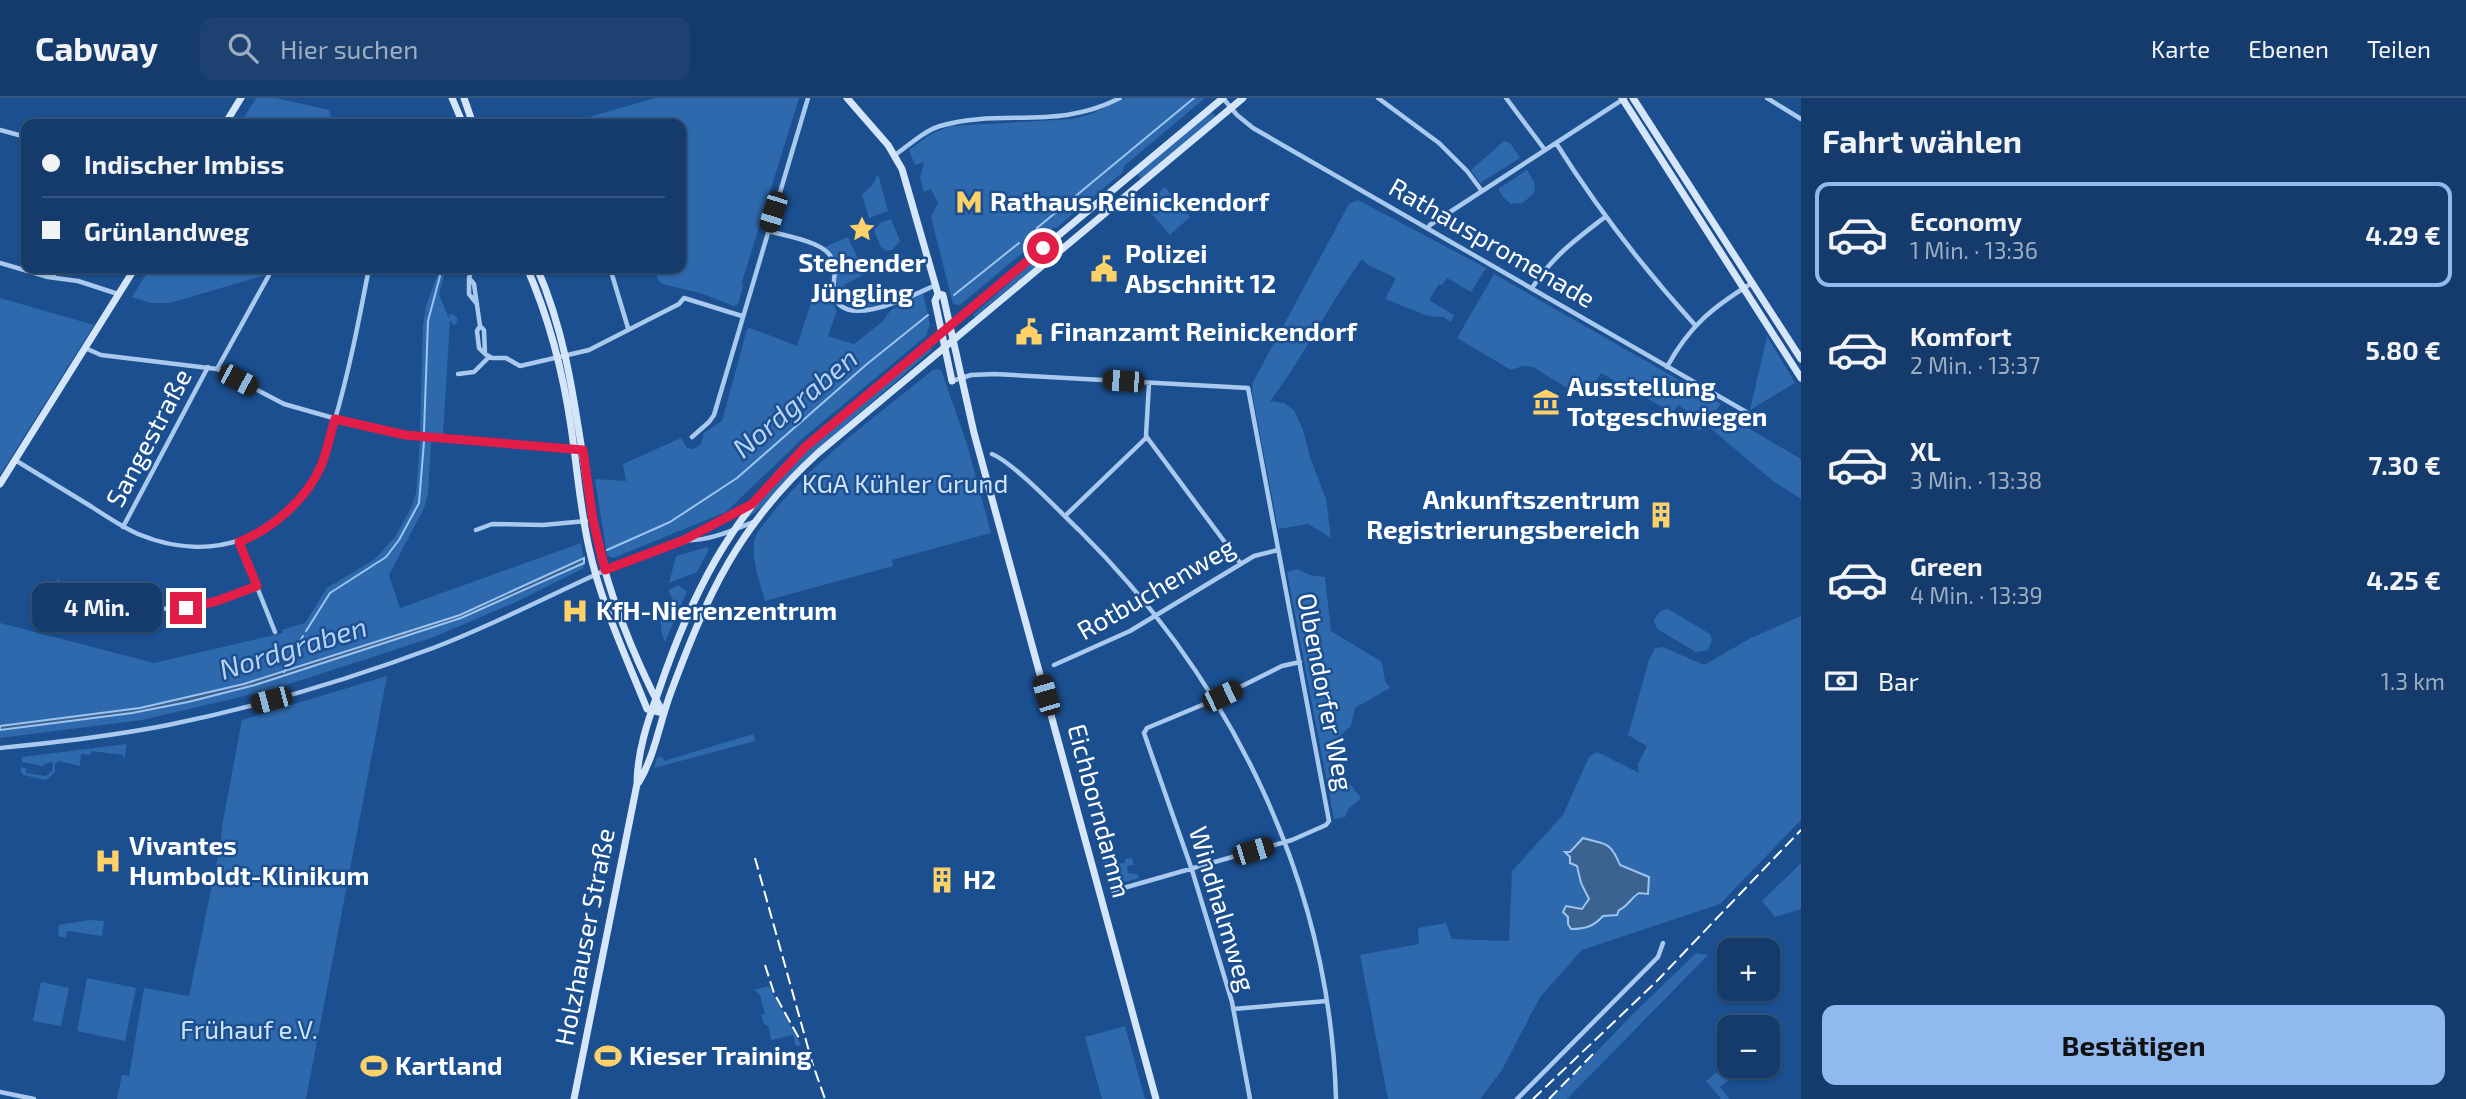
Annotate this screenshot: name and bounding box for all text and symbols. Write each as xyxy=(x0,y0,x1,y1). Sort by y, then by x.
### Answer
search box xyxy=(200,17,690,80)
text: Cabway xyxy=(35,28,158,68)
icon: search xyxy=(224,29,262,67)
text: Hier suchen xyxy=(280,33,418,64)
text: Karte xyxy=(2151,34,2210,63)
text: Ebenen xyxy=(2248,34,2329,63)
text: Teilen xyxy=(2367,34,2431,63)
text: Fahrt wählen xyxy=(1822,121,2022,159)
text: Indischer Imbiss xyxy=(84,148,284,179)
street label: Rathauspromenade xyxy=(1384,170,1601,313)
place label: Rathaus Reinickendorf xyxy=(990,185,1270,216)
metro station icon: Rathaus Reinickendorf xyxy=(954,187,984,217)
car xyxy=(757,189,790,235)
icon: car xyxy=(1826,203,1889,266)
text: Economy xyxy=(1910,205,2022,236)
place icon: Stehender Jüngling xyxy=(847,214,877,244)
text: Grünlandweg xyxy=(84,215,249,246)
text: 4.29 € xyxy=(2365,219,2441,250)
route start xyxy=(1027,232,1059,264)
text: 1 Min. · 13:36 xyxy=(1910,236,2038,264)
place label: Polizei Abschnitt 12 xyxy=(1125,237,1276,298)
place label: Stehender Jüngling xyxy=(798,246,926,307)
public building icon: Polizei Abschnitt 12 xyxy=(1089,254,1119,284)
place label: Finanzamt Reinickendorf xyxy=(1050,315,1358,346)
public building icon: Finanzamt Reinickendorf xyxy=(1014,317,1044,347)
icon: car xyxy=(1826,318,1889,381)
text: Komfort xyxy=(1910,320,2012,351)
text: 5.80 € xyxy=(2365,334,2441,365)
water label: Nordgraben xyxy=(725,340,864,464)
text: 2 Min. · 13:37 xyxy=(1910,351,2040,379)
car xyxy=(215,361,262,399)
street label: Sangestraße xyxy=(98,363,197,512)
car xyxy=(1102,369,1145,393)
place label: Ausstellung Totgeschwiegen xyxy=(1567,370,1767,431)
museum icon: Ausstellung Totgeschwiegen xyxy=(1531,387,1561,417)
icon: car xyxy=(1826,433,1889,496)
text: XL xyxy=(1910,435,1941,466)
text: 7.30 € xyxy=(2369,449,2441,480)
text: 3 Min. · 13:38 xyxy=(1910,466,2042,494)
park label: KGA Kühler Grund xyxy=(802,467,1008,498)
place label: Ankunftszentrum Registrierungsbereich xyxy=(1366,483,1640,544)
building icon: Ankunftszentrum Registrierungsbereich xyxy=(1646,500,1676,530)
street label: Rotbuchenweg xyxy=(1071,530,1240,645)
icon: car xyxy=(1826,548,1889,611)
text: Green xyxy=(1910,550,1983,581)
text: 4.25 € xyxy=(2366,564,2441,595)
text: 4 Min. · 13:39 xyxy=(1910,581,2043,609)
callout: 4 Min. xyxy=(32,584,162,632)
street label: Olbendorfer Weg xyxy=(1292,590,1361,793)
route end xyxy=(170,592,202,624)
text: 4 Min. xyxy=(64,593,130,621)
place label: KfH-Nierenzentrum xyxy=(596,594,837,625)
hospital icon: KfH-Nierenzentrum xyxy=(560,596,590,626)
water label: Nordgraben xyxy=(215,608,371,686)
icon: cash xyxy=(1822,662,1860,700)
text: Bar xyxy=(1878,665,1919,696)
text: 1.3 km xyxy=(2381,667,2445,695)
car xyxy=(1031,672,1062,718)
car xyxy=(1199,677,1246,715)
car xyxy=(248,684,295,716)
street label: Eichborndamm xyxy=(1062,720,1139,901)
street label: Windhalmweg xyxy=(1184,822,1263,995)
street label: Holzhauser Straße xyxy=(547,825,620,1048)
place label: Vivantes Humboldt-Klinikum xyxy=(129,829,369,890)
car xyxy=(1230,835,1277,867)
hospital icon: Vivantes Humboldt-Klinikum xyxy=(93,846,123,876)
place label: H2 xyxy=(963,863,996,894)
building icon: H2 xyxy=(927,865,957,895)
map controls xyxy=(1717,938,1780,1078)
button: + xyxy=(1717,938,1780,1001)
button: Bestätigen xyxy=(1822,1005,2445,1085)
park label: Frühauf e.V. xyxy=(180,1013,318,1044)
button: − xyxy=(1717,1015,1780,1078)
place label: Kieser Training xyxy=(629,1039,812,1070)
sports icon: Kieser Training xyxy=(593,1041,623,1071)
place label: Kartland xyxy=(395,1049,503,1080)
sports icon: Kartland xyxy=(359,1051,389,1081)

